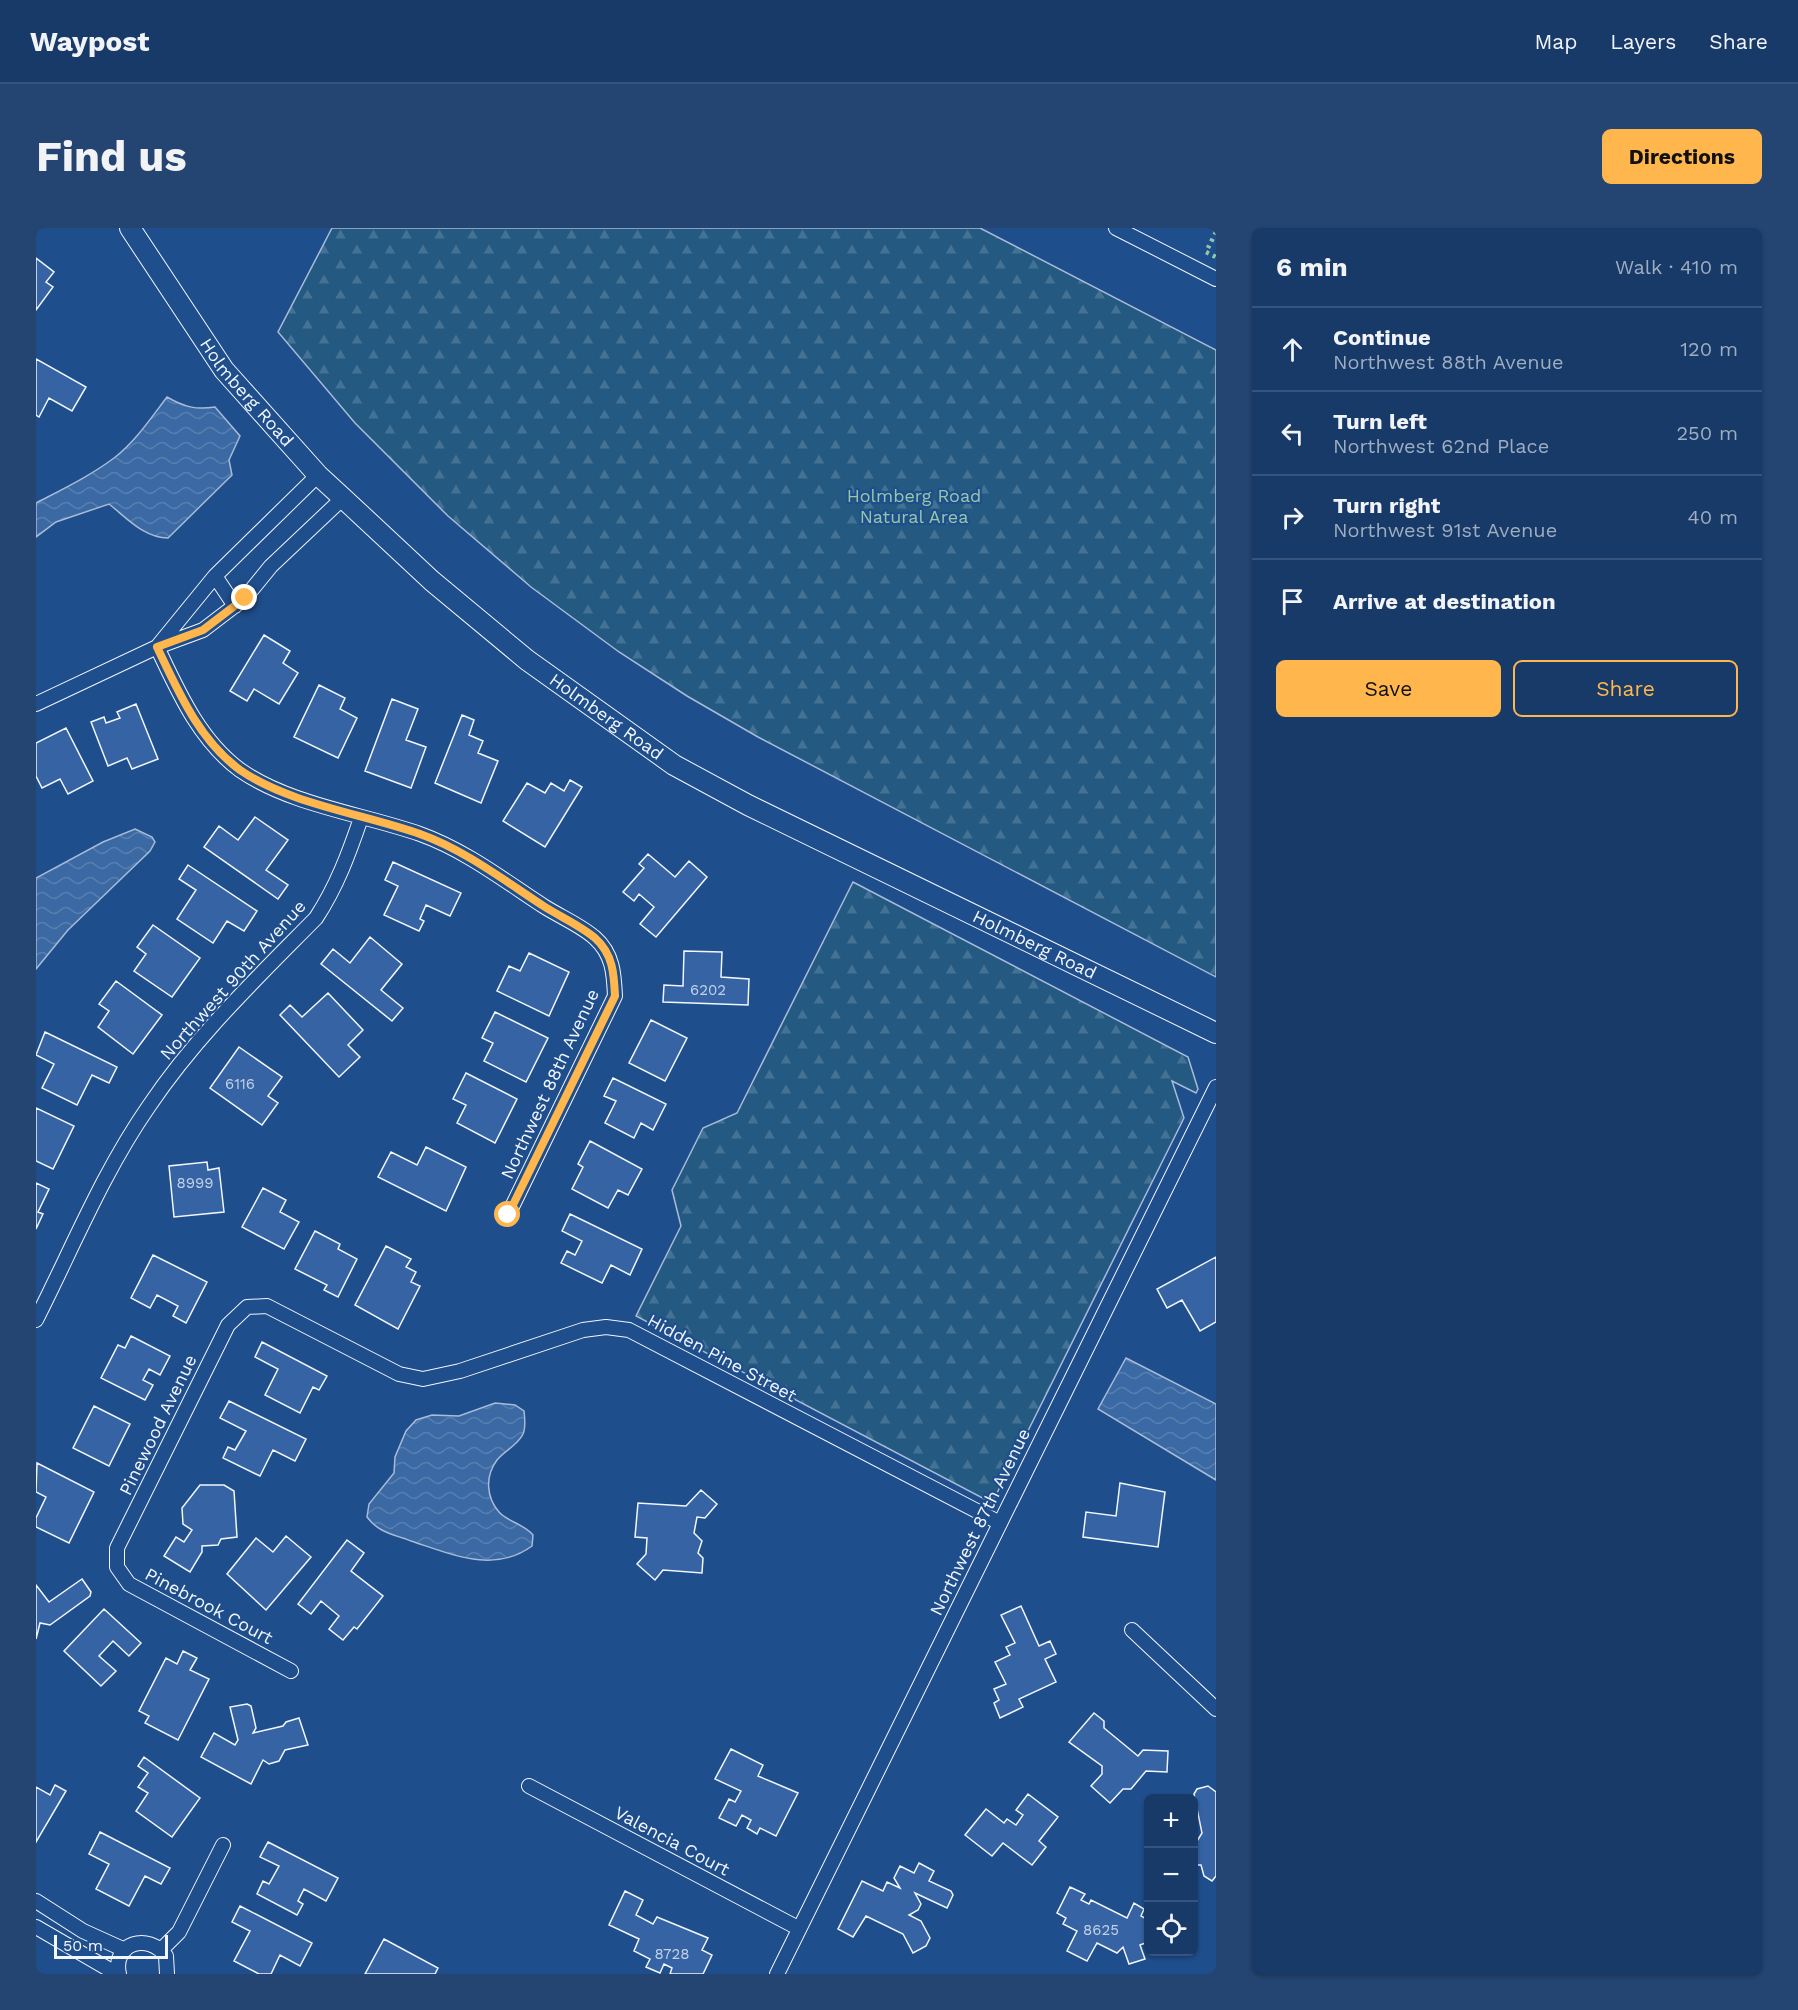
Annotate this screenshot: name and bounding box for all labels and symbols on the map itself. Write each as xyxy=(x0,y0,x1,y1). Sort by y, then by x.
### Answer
street label: Holmberg Road xyxy=(196,334,298,451)
park label: Holmberg Road Natural Area xyxy=(847,485,981,527)
route end xyxy=(231,584,257,610)
street label: Holmberg Road xyxy=(546,669,668,764)
street label: Northwest 90th Avenue xyxy=(155,896,310,1064)
street label: Holmberg Road xyxy=(970,905,1100,983)
house number: 6202 xyxy=(690,981,726,999)
street label: Northwest 88th Avenue xyxy=(496,985,603,1182)
house number: 6116 xyxy=(225,1075,255,1093)
house number: 8999 xyxy=(176,1174,214,1192)
route start xyxy=(494,1201,520,1227)
street label: Hidden Pine Street xyxy=(644,1309,801,1406)
street label: Pinewood Avenue xyxy=(114,1351,201,1499)
street label: Northwest 87th Avenue xyxy=(925,1425,1034,1619)
street label: Pinebrook Court xyxy=(142,1563,277,1648)
street label: Valencia Court xyxy=(611,1801,734,1880)
house number: 8625 xyxy=(1083,1921,1119,1939)
scale bar xyxy=(54,1932,168,1960)
house number: 8728 xyxy=(654,1945,690,1963)

